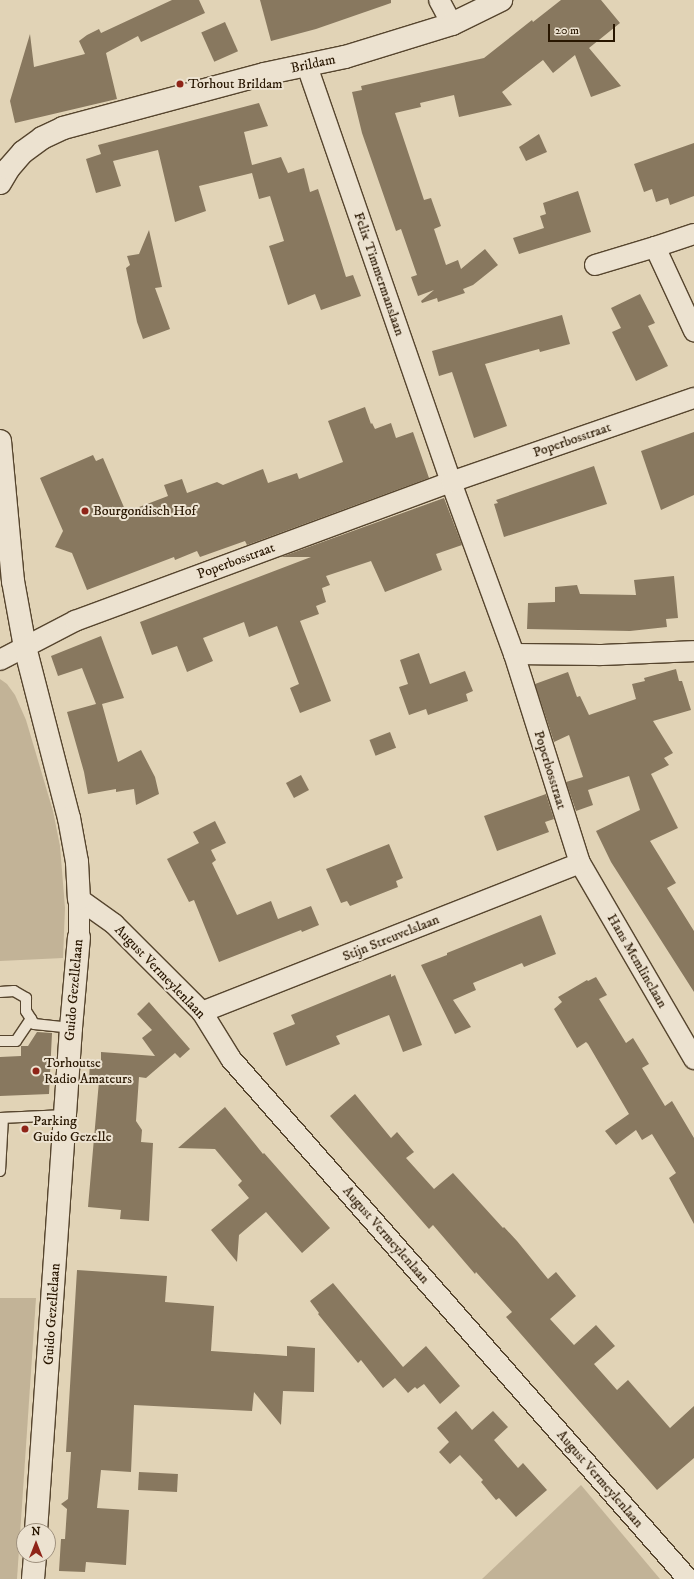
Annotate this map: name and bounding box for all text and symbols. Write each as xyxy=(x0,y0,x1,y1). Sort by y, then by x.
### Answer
scale bar xyxy=(550,16,617,42)
text: 20 m xyxy=(555,23,579,38)
street label: Brildam xyxy=(289,51,337,77)
place label: Torhout Brildam xyxy=(188,76,283,92)
marker: Torhout Brildam xyxy=(175,79,185,89)
street label: Felix Timmermanslaan xyxy=(350,210,408,338)
street label: Poperbosstraat xyxy=(531,419,613,461)
place label: Bourgondisch Hof xyxy=(93,503,196,519)
marker: Bourgondisch Hof xyxy=(80,506,90,516)
street label: Poperbosstraat xyxy=(195,539,277,583)
street label: Poperbosstraat xyxy=(530,729,570,811)
street label: Stijn Streuvelslaan xyxy=(340,911,442,965)
street label: Hans Memlinclaan xyxy=(603,911,671,1011)
street label: August Vermeylenlaan xyxy=(111,922,209,1022)
street label: Guido Gezellelaan xyxy=(61,938,87,1042)
place label: Torhoutse Radio Amateurs xyxy=(44,1055,132,1088)
marker: Torhoutse Radio Amateurs xyxy=(31,1066,41,1076)
place label: Parking Guido Gezelle xyxy=(33,1113,112,1146)
marker: Parking Guido Gezelle xyxy=(20,1124,30,1134)
street label: August Vermeylenlaan xyxy=(339,1183,433,1287)
street label: Guido Gezellelaan xyxy=(40,1263,64,1365)
street label: August Vermeylenlaan xyxy=(553,1427,647,1531)
north arrow xyxy=(16,1523,56,1563)
text: N xyxy=(31,1525,41,1539)

